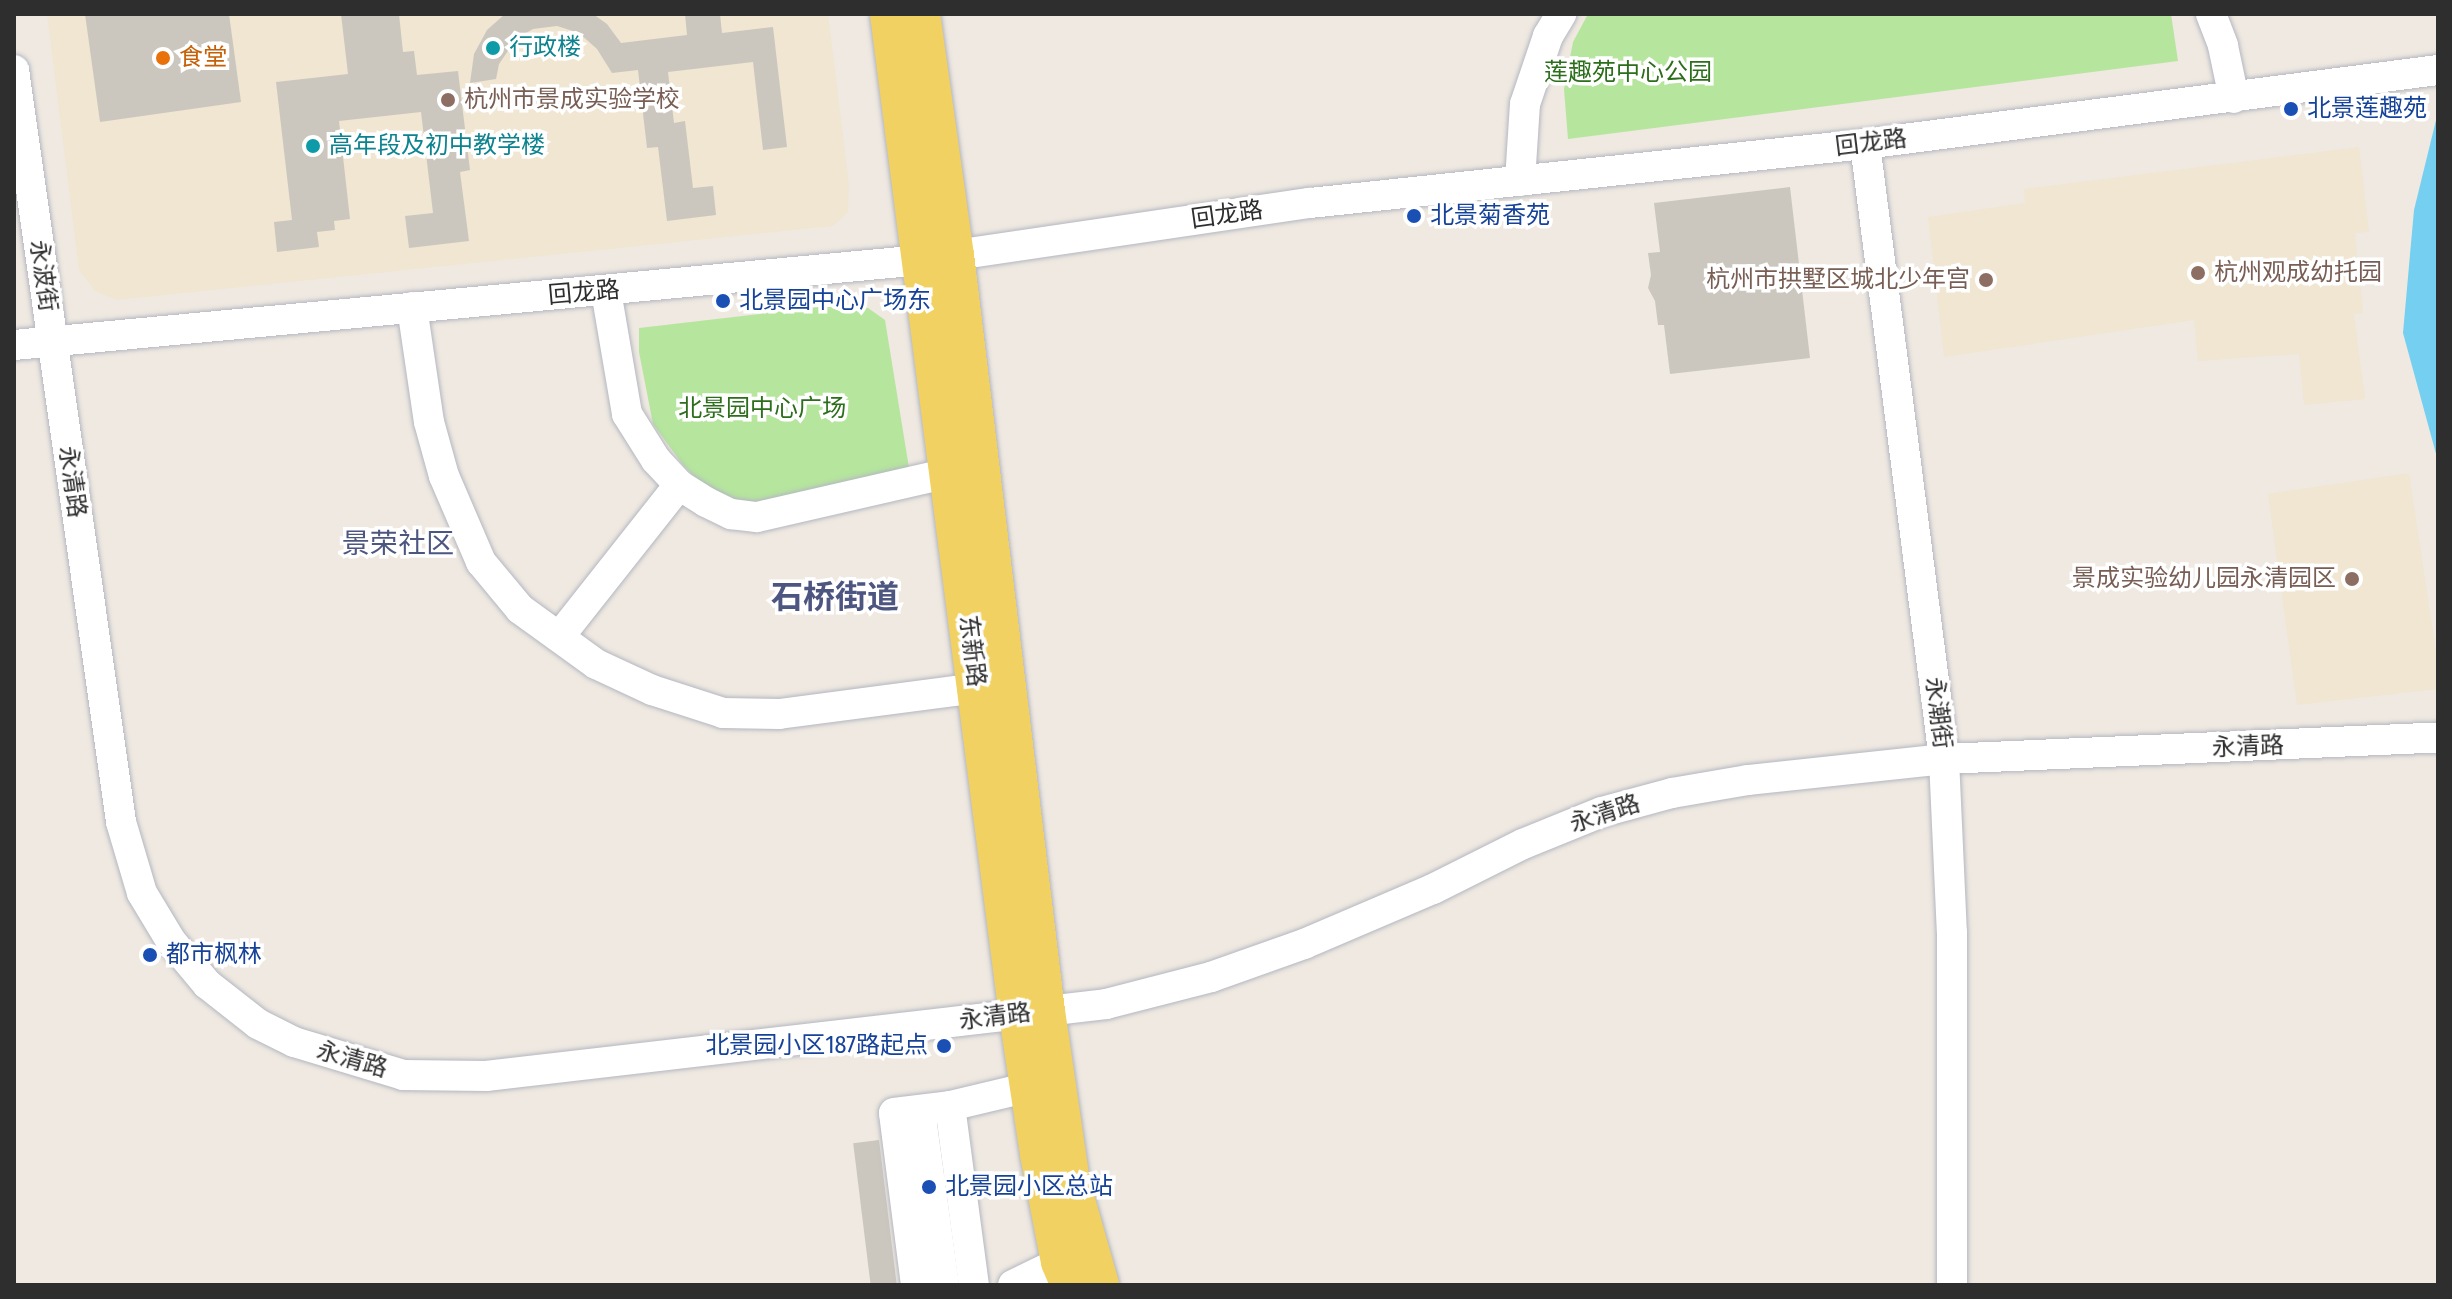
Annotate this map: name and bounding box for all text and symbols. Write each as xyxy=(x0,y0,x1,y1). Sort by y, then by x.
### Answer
place label: 行政楼 xyxy=(509,34,581,62)
marker: 行政楼 xyxy=(484,39,502,57)
place label: 食堂 xyxy=(179,44,227,72)
marker: 食堂 xyxy=(154,49,172,67)
park label: 莲趣苑中心公园 xyxy=(1544,59,1712,87)
place label: 杭州市景成实验学校 xyxy=(464,86,680,114)
marker: 杭州市景成实验学校 xyxy=(439,91,457,109)
place label: 北景莲趣苑 xyxy=(2307,95,2427,123)
marker: 北景莲趣苑 xyxy=(2282,100,2300,118)
street label: 回龙路 xyxy=(1834,124,1908,162)
place label: 高年段及初中教学楼 xyxy=(329,132,545,160)
marker: 高年段及初中教学楼 xyxy=(304,137,322,155)
street label: 回龙路 xyxy=(1189,196,1265,234)
place label: 北景菊香苑 xyxy=(1430,202,1550,230)
marker: 北景菊香苑 xyxy=(1405,207,1423,225)
street label: 永波街 xyxy=(24,238,62,314)
place label: 杭州观成幼托园 xyxy=(2214,259,2382,287)
marker: 杭州观成幼托园 xyxy=(2189,264,2207,282)
place label: 杭州市拱墅区城北少年宫 xyxy=(1706,266,1970,294)
marker: 杭州市拱墅区城北少年宫 xyxy=(1977,271,1995,289)
street label: 回龙路 xyxy=(547,276,621,310)
place label: 北景园中心广场东 xyxy=(739,287,931,315)
marker: 北景园中心广场东 xyxy=(714,292,732,310)
park label: 北景园中心广场 xyxy=(678,395,846,423)
street label: 永清路 xyxy=(53,444,91,520)
district label: 景荣社区 xyxy=(342,527,454,561)
place label: 景成实验幼儿园永清园区 xyxy=(2072,565,2336,593)
marker: 景成实验幼儿园永清园区 xyxy=(2343,570,2361,588)
district label: 石桥街道 xyxy=(771,578,899,616)
street label: 东新路 xyxy=(953,614,991,688)
street label: 永潮街 xyxy=(1919,676,1957,750)
street label: 永清路 xyxy=(2212,731,2284,763)
street label: 永清路 xyxy=(1566,789,1644,839)
place label: 都市枫林 xyxy=(166,941,262,969)
marker: 都市枫林 xyxy=(141,946,159,964)
street label: 永清路 xyxy=(958,998,1032,1036)
place label: 北景园小区187路起点 xyxy=(705,1032,928,1060)
street label: 永清路 xyxy=(313,1036,391,1084)
marker: 北景园小区187路起点 xyxy=(935,1037,953,1055)
place label: 北景园小区总站 xyxy=(945,1173,1113,1201)
marker: 北景园小区总站 xyxy=(920,1178,938,1196)

